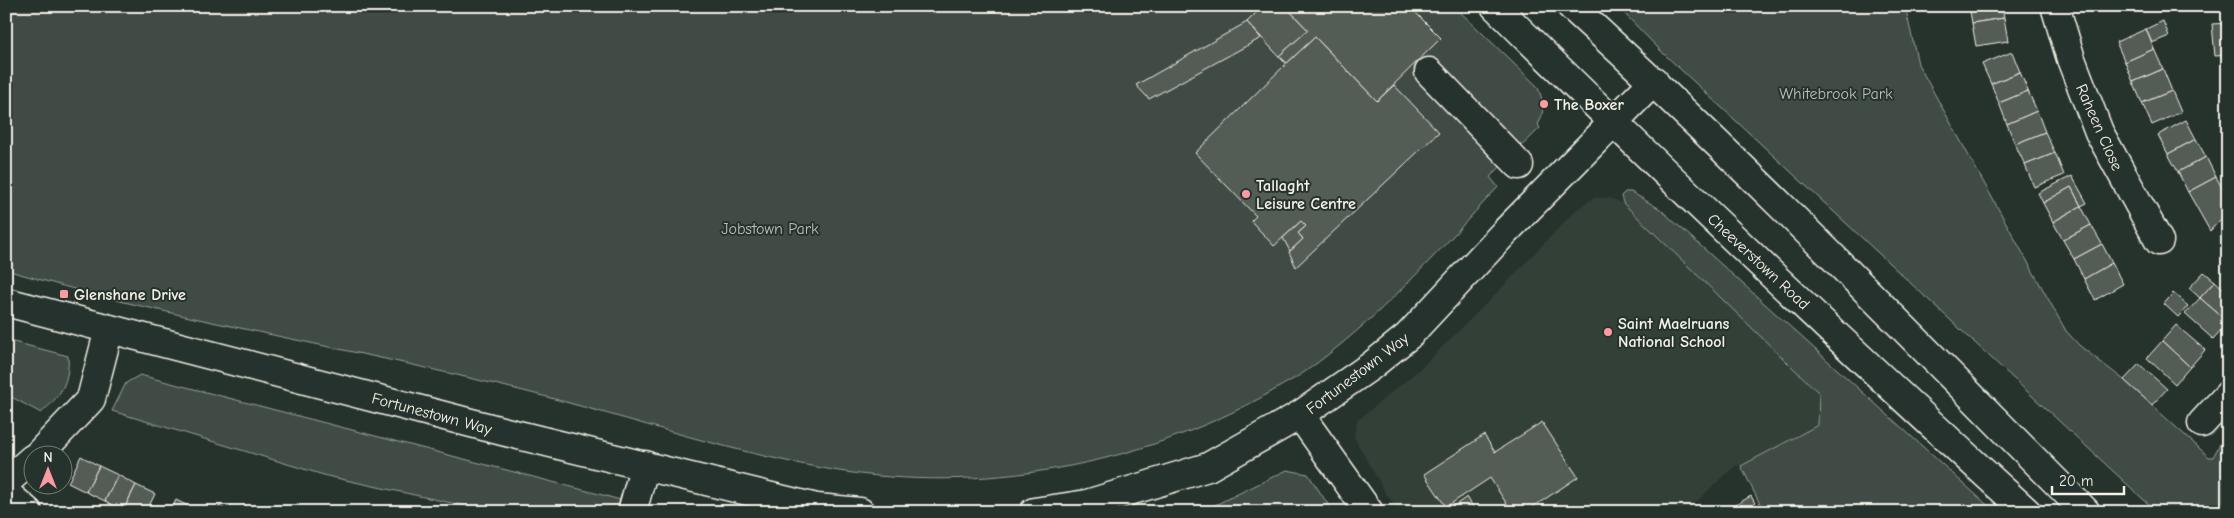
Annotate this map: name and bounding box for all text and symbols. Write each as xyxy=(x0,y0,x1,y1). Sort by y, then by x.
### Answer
street label: Raheen Close xyxy=(2072,81,2126,173)
park label: Whitebrook Park xyxy=(1779,85,1893,103)
place label: The Boxer xyxy=(1554,96,1624,114)
marker: The Boxer xyxy=(1538,98,1550,110)
place label: Tallaght Leisure Centre xyxy=(1256,177,1356,213)
marker: Tallaght Leisure Centre xyxy=(1240,188,1252,200)
street label: Cheeverstown Road xyxy=(1704,210,1813,314)
park label: Jobstown Park xyxy=(721,220,819,238)
place label: Glenshane Drive xyxy=(74,286,186,304)
marker: Glenshane Drive xyxy=(58,288,70,300)
place label: Saint Maelruans National School xyxy=(1618,315,1730,351)
marker: Saint Maelruans National School xyxy=(1602,326,1614,338)
street label: Fortunestown Way xyxy=(1303,329,1413,418)
street label: Fortunestown Way xyxy=(370,389,495,439)
north arrow xyxy=(22,446,72,496)
text: N xyxy=(43,449,53,466)
scale bar xyxy=(2052,463,2124,495)
text: 20 m xyxy=(2059,472,2093,490)

